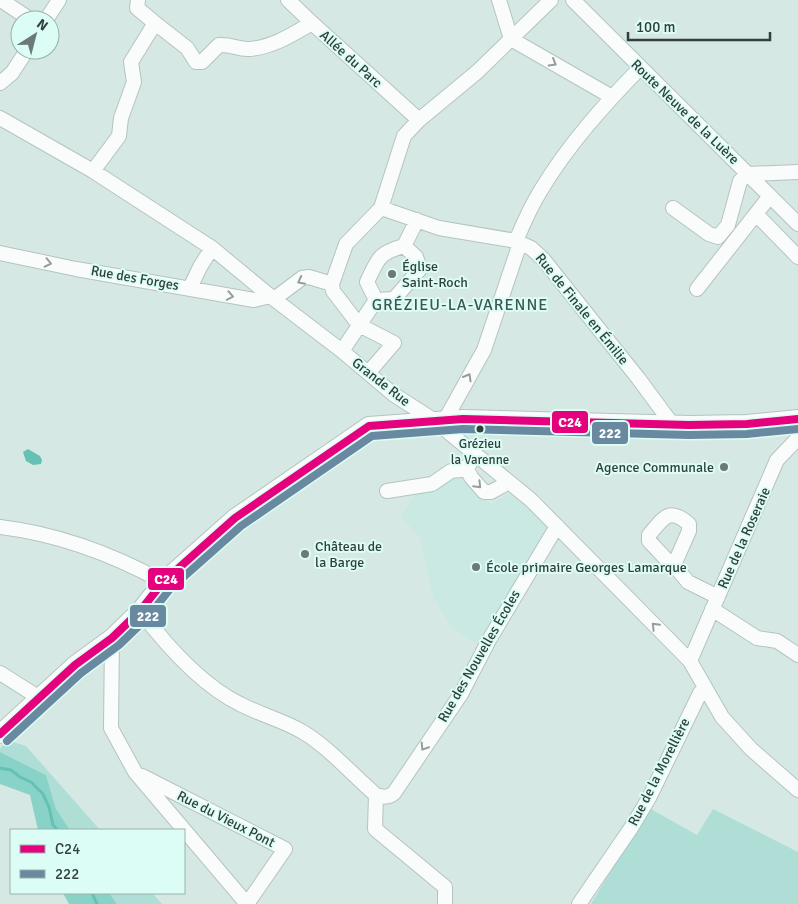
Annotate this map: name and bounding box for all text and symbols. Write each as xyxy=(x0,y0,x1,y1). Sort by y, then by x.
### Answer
north arrow xyxy=(10,10,60,60)
scale bar xyxy=(628,10,770,42)
text: N xyxy=(33,15,51,35)
text: 100 m xyxy=(636,18,676,36)
street label: Allée du Parc xyxy=(316,27,386,92)
street label: Route Neuve de la Luère xyxy=(627,56,743,168)
one-way arrow xyxy=(548,57,557,67)
street label: Rue de Finale en Émilie xyxy=(532,250,632,368)
one-way arrow xyxy=(43,257,52,267)
place label: Église Saint-Roch xyxy=(402,258,468,291)
street label: Rue des Forges xyxy=(90,262,180,294)
marker: Église Saint-Roch xyxy=(386,268,398,280)
one-way arrow xyxy=(298,275,307,285)
one-way arrow xyxy=(226,290,235,300)
district label: GRÉZIEU-LA-VARENNE xyxy=(372,295,548,315)
street label: Grande Rue xyxy=(349,354,413,410)
one-way arrow xyxy=(462,374,472,383)
line badge: C24 xyxy=(551,410,589,434)
text: C24 xyxy=(558,414,582,431)
line badge: 222 xyxy=(591,421,629,445)
marker: Grézieu la Varenne xyxy=(475,424,485,434)
text: 222 xyxy=(599,425,621,442)
place label: Grézieu la Varenne xyxy=(451,436,509,468)
place label: Agence Communale xyxy=(596,459,714,476)
marker: Agence Communale xyxy=(718,461,730,473)
one-way arrow xyxy=(472,480,481,489)
street label: Rue de la Roseraie xyxy=(714,485,774,591)
place label: Château de la Barge xyxy=(315,538,382,571)
marker: Château de la Barge xyxy=(299,548,311,560)
place label: École primaire Georges Lamarque xyxy=(486,559,687,576)
marker: École primaire Georges Lamarque xyxy=(470,561,482,573)
line badge: C24 xyxy=(147,567,185,591)
text: C24 xyxy=(154,571,178,588)
street label: Rue des Nouvelles Écoles xyxy=(434,587,524,725)
line badge: 222 xyxy=(129,604,167,628)
text: 222 xyxy=(137,608,159,625)
one-way arrow xyxy=(652,623,661,632)
street label: Rue de la Morellière xyxy=(624,715,694,829)
one-way arrow xyxy=(421,742,430,751)
street label: Rue du Vieux Pont xyxy=(174,787,278,851)
legend xyxy=(10,829,185,894)
text: C24 xyxy=(55,840,80,858)
text: 222 xyxy=(55,865,79,883)

